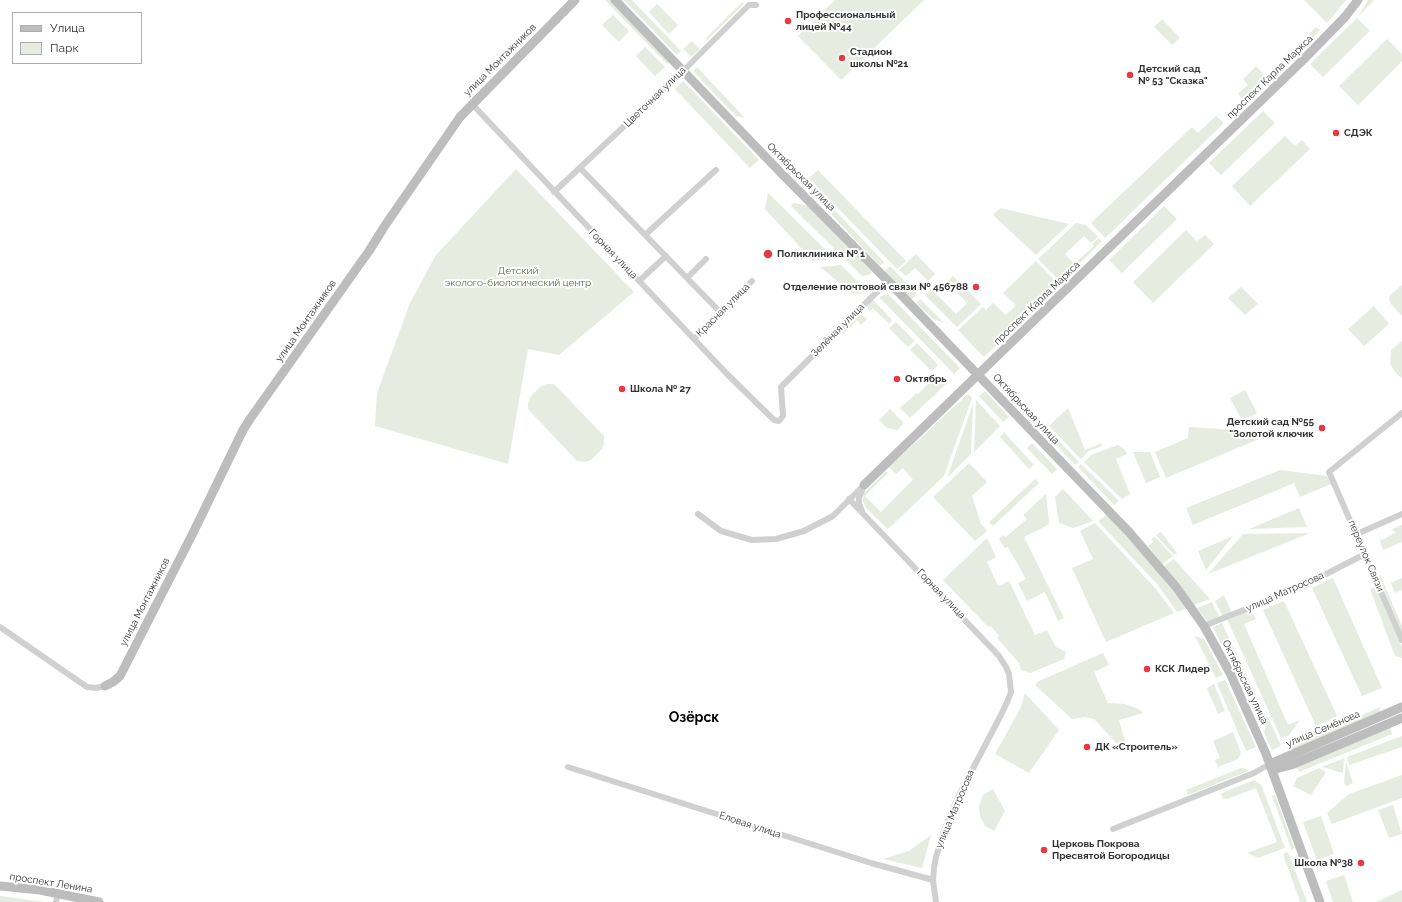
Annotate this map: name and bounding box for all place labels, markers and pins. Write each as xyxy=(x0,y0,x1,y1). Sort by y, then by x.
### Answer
place label: Профессиональный лицей №44 xyxy=(796,9,895,32)
marker: Профессиональный лицей №44 xyxy=(783,16,793,26)
place label: Стадион школы №21 xyxy=(850,46,908,70)
marker: Стадион школы №21 xyxy=(837,53,847,63)
place label: Детский сад № 53 "Сказка" xyxy=(1138,63,1208,86)
marker: Детский сад № 53 "Сказка" xyxy=(1125,70,1135,80)
place label: СДЭК xyxy=(1344,127,1373,139)
marker: СДЭК xyxy=(1331,128,1341,138)
marker: Поликлиника № 1 xyxy=(762,248,774,260)
place label: Поликлиника № 1 xyxy=(777,248,865,260)
place label: Отделение почтовой связи № 456788 xyxy=(783,281,968,293)
marker: Отделение почтовой связи № 456788 xyxy=(971,282,981,292)
place label: Октябрь xyxy=(905,373,947,385)
marker: Октябрь xyxy=(892,374,902,384)
place label: Школа № 27 xyxy=(630,383,691,395)
marker: Школа № 27 xyxy=(617,384,627,394)
place label: Детский сад №55 "Золотой ключик xyxy=(1226,416,1314,440)
marker: Детский сад №55 "Золотой ключик xyxy=(1317,423,1327,433)
place label: КСК Лидер xyxy=(1155,663,1210,675)
marker: КСК Лидер xyxy=(1142,664,1152,674)
place label: ДК «Строитель» xyxy=(1095,741,1178,753)
marker: ДК «Строитель» xyxy=(1082,742,1092,752)
place label: Церковь Покрова Пресвятой Богородицы xyxy=(1052,838,1170,862)
marker: Церковь Покрова Пресвятой Богородицы xyxy=(1039,845,1049,855)
place label: Школа №38 xyxy=(1294,857,1353,869)
marker: Школа №38 xyxy=(1356,858,1366,868)

